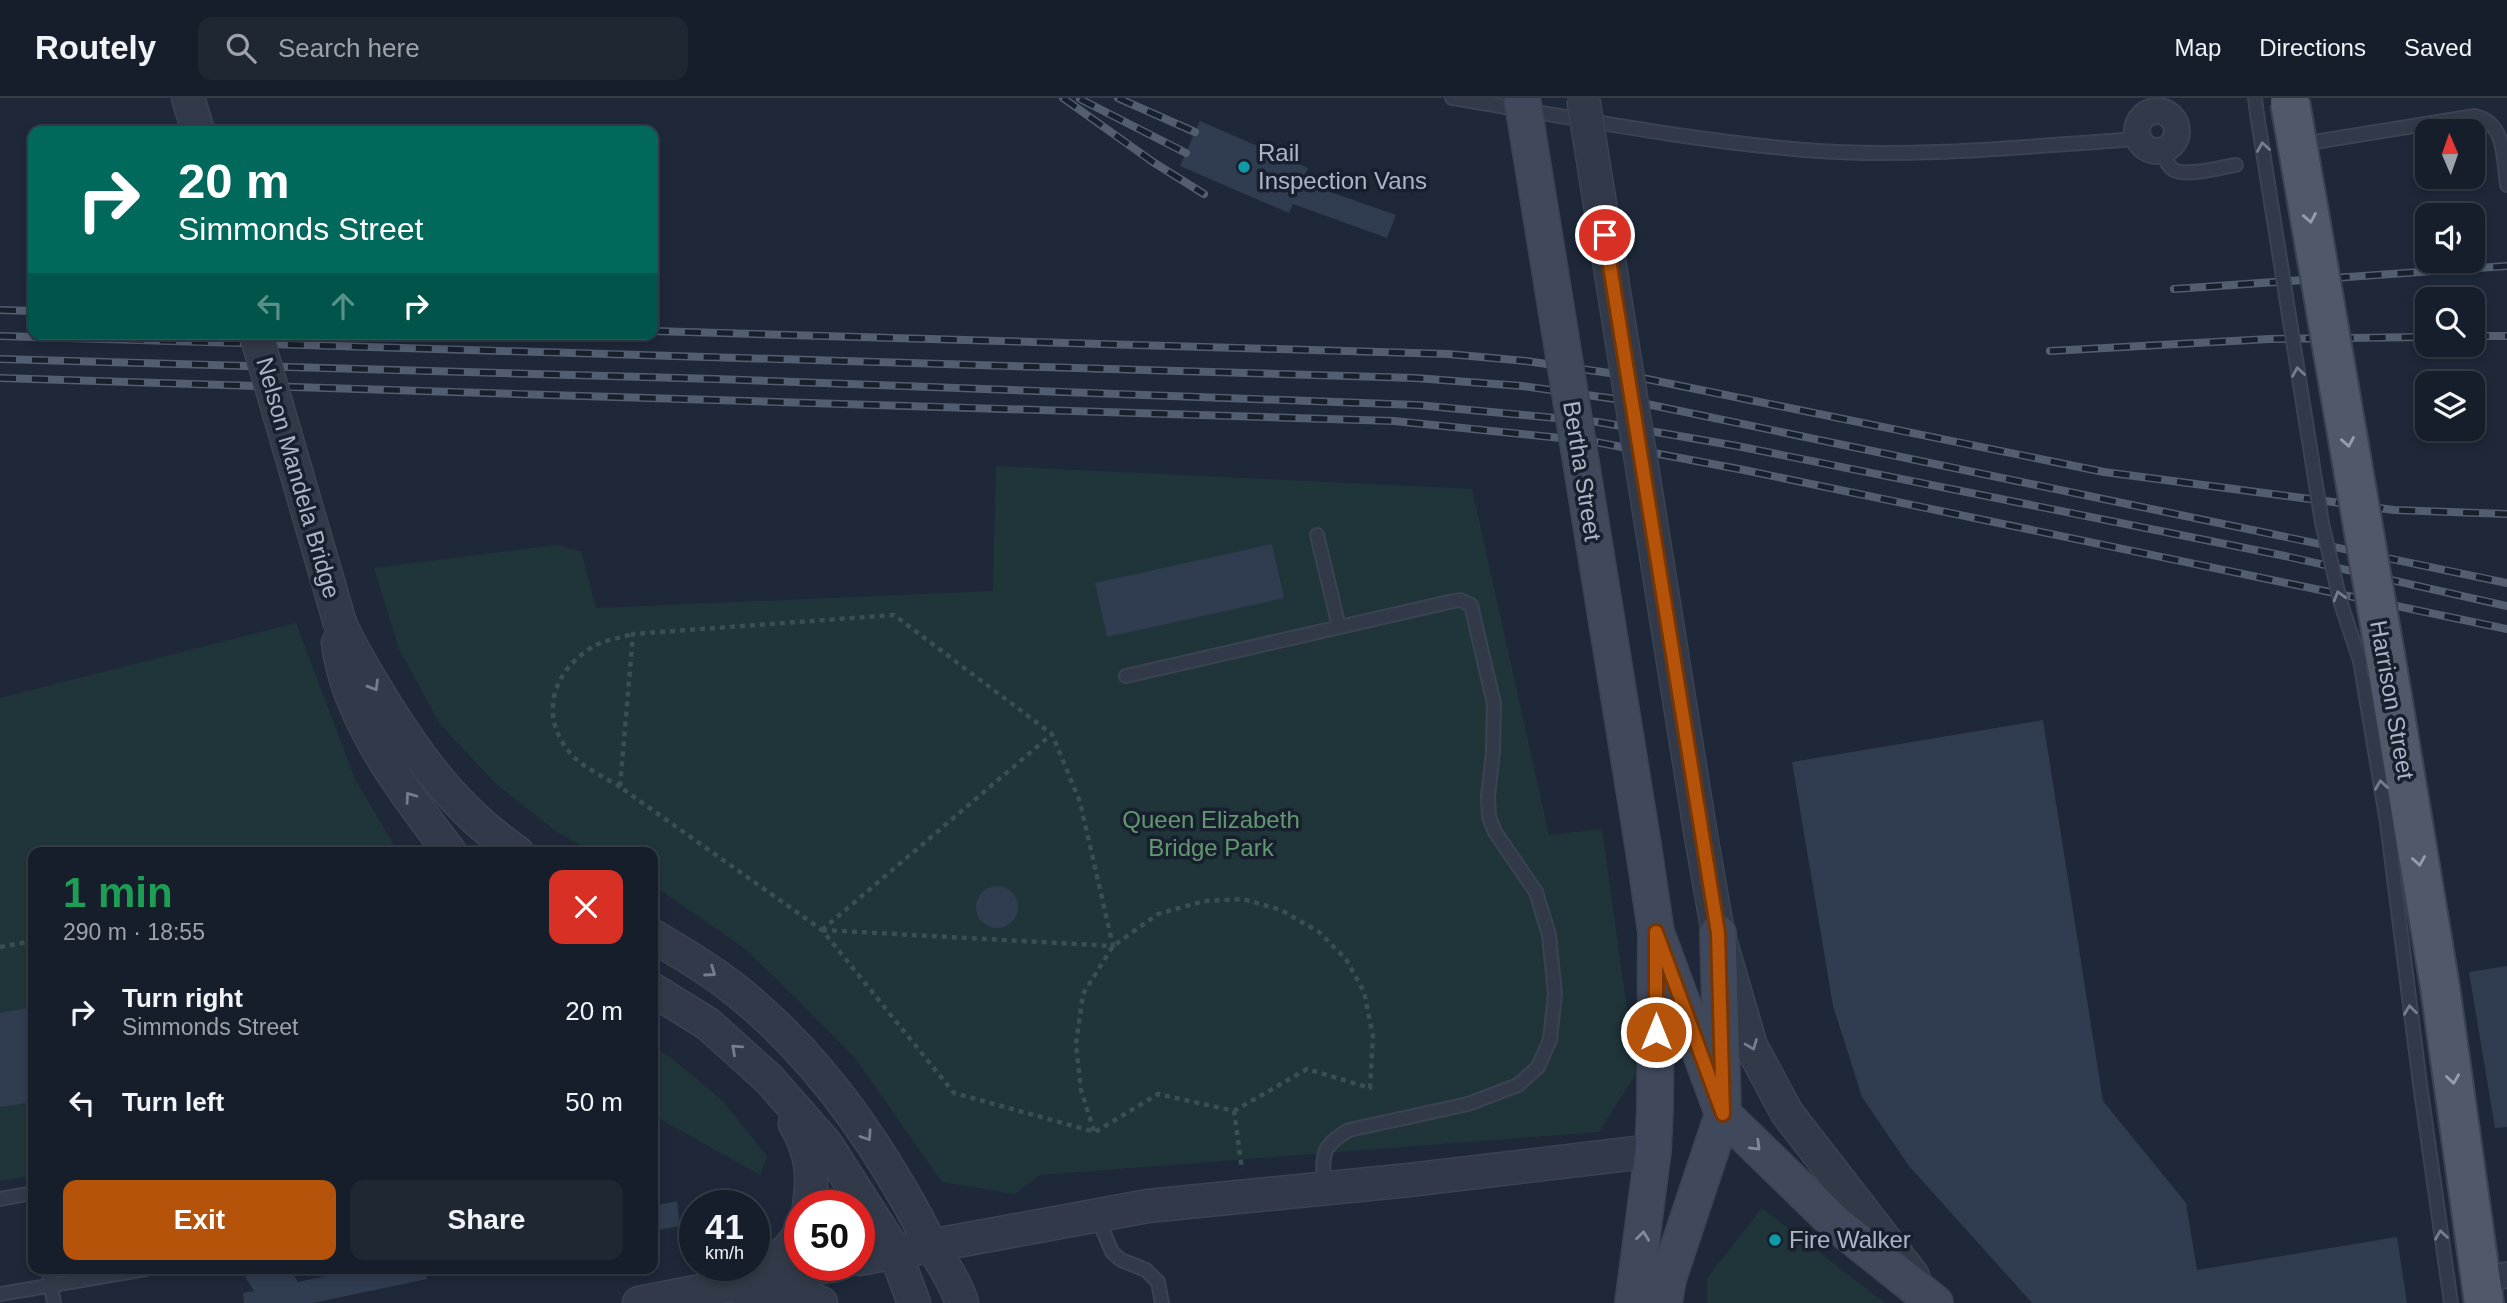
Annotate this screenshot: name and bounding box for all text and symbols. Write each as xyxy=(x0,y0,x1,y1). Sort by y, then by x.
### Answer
search box xyxy=(198,17,688,80)
text: Routely xyxy=(35,29,156,66)
icon: search xyxy=(222,29,260,67)
text: Search here xyxy=(278,33,420,63)
text: Map xyxy=(2175,34,2221,61)
text: Directions xyxy=(2259,34,2366,61)
text: Saved xyxy=(2404,34,2472,61)
north arrow xyxy=(2415,119,2485,189)
map controls xyxy=(2415,119,2485,441)
place label: Rail Inspection Vans xyxy=(1258,139,1427,194)
one-way arrow xyxy=(2256,142,2271,153)
icon: right xyxy=(63,154,154,245)
text: 20 m xyxy=(178,154,290,208)
marker: Rail Inspection Vans xyxy=(1236,159,1252,175)
button: sound xyxy=(2415,203,2485,273)
pin xyxy=(1575,205,1635,265)
text: Simmonds Street xyxy=(178,211,423,247)
one-way arrow xyxy=(2302,212,2317,224)
icon: arrive xyxy=(1586,216,1624,254)
icon: left xyxy=(251,287,289,325)
icon: ahead xyxy=(324,287,362,325)
icon: right xyxy=(397,287,435,325)
button: search xyxy=(2415,287,2485,357)
street label: Nelson Mandela Bridge xyxy=(251,354,346,601)
one-way arrow xyxy=(2291,366,2306,378)
button: layers xyxy=(2415,371,2485,441)
street label: Bertha Street xyxy=(1558,399,1607,543)
one-way arrow xyxy=(2340,436,2355,448)
one-way arrow xyxy=(2333,590,2347,602)
street label: Harrison Street xyxy=(2365,618,2420,782)
one-way arrow xyxy=(366,678,379,691)
one-way arrow xyxy=(2374,779,2389,790)
one-way arrow xyxy=(406,792,418,805)
park label: Queen Elizabeth Bridge Park xyxy=(1122,806,1300,861)
one-way arrow xyxy=(2411,855,2426,867)
text: 1 min xyxy=(63,869,173,916)
button: close xyxy=(549,870,623,944)
text: 290 m · 18:55 xyxy=(63,919,205,945)
one-way arrow xyxy=(703,964,716,976)
text: Turn right xyxy=(122,983,243,1013)
icon: right xyxy=(63,993,101,1031)
position arrow xyxy=(1619,995,1693,1069)
text: 20 m xyxy=(565,996,623,1026)
one-way arrow xyxy=(2403,1004,2418,1016)
text: Simmonds Street xyxy=(122,1014,298,1040)
one-way arrow xyxy=(1743,1038,1757,1050)
one-way arrow xyxy=(731,1045,744,1058)
one-way arrow xyxy=(2445,1073,2460,1085)
icon: left xyxy=(63,1084,101,1122)
text: Turn left xyxy=(122,1087,224,1117)
text: 50 m xyxy=(565,1087,623,1117)
one-way arrow xyxy=(858,1128,871,1141)
one-way arrow xyxy=(1748,1137,1761,1150)
button: Exit xyxy=(63,1180,336,1260)
button: Share xyxy=(350,1180,623,1260)
speed limit sign: 50 xyxy=(784,1190,875,1281)
text: 41 xyxy=(705,1207,744,1246)
place label: Fire Walker xyxy=(1789,1226,1911,1253)
one-way arrow xyxy=(1635,1230,1650,1241)
one-way arrow xyxy=(2434,1230,2449,1241)
marker: Fire Walker xyxy=(1767,1232,1783,1248)
text: km/h xyxy=(705,1243,744,1263)

